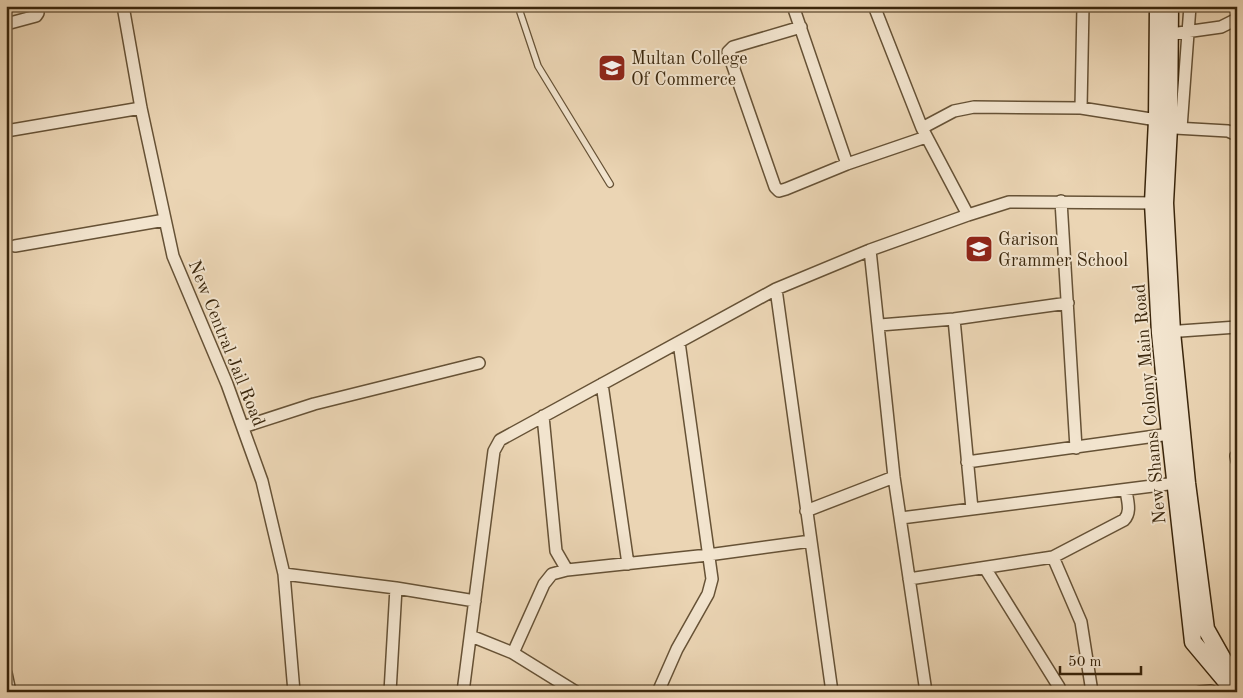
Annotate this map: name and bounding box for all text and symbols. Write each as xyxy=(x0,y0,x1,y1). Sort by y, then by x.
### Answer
place label: Multan College Of Commerce xyxy=(631,50,748,89)
school or university icon: Multan College Of Commerce xyxy=(597,53,627,83)
place label: Garison Grammer School xyxy=(998,231,1128,270)
school or university icon: Garison Grammer School xyxy=(964,234,994,264)
street label: New Central Jail Road xyxy=(185,258,268,429)
street label: New Shams Colony Main Road xyxy=(1131,283,1169,525)
scale bar xyxy=(1060,643,1142,675)
text: 50 m xyxy=(1068,655,1102,670)

